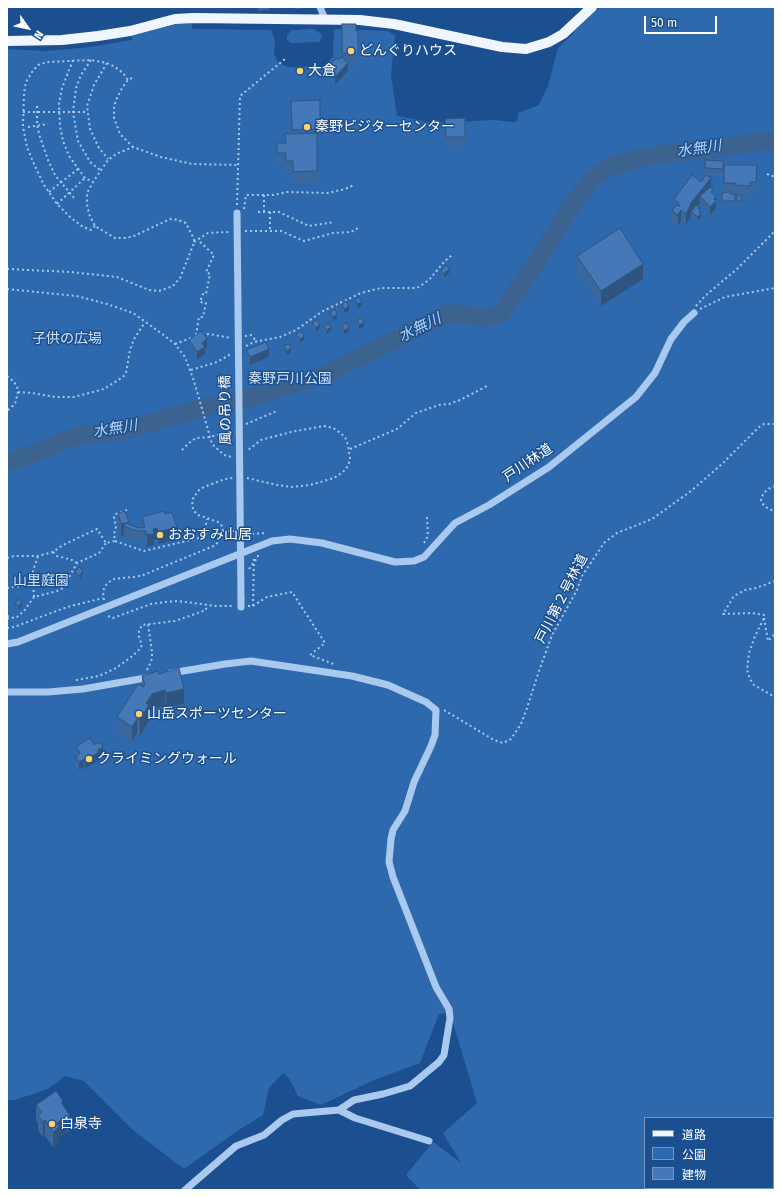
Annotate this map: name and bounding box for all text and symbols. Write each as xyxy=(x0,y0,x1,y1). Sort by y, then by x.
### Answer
north arrow xyxy=(8,8,48,48)
scale bar xyxy=(646,8,719,34)
text: 50 m xyxy=(651,16,677,30)
text: N xyxy=(31,28,46,41)
place label: どんぐりハウス xyxy=(359,43,457,59)
marker: どんぐりハウス xyxy=(346,46,356,56)
place label: 大倉 xyxy=(308,63,336,79)
marker: 大倉 xyxy=(295,66,305,76)
place label: 秦野ビジターセンター xyxy=(315,119,455,135)
marker: 秦野ビジターセンター xyxy=(302,122,312,132)
water label: 水無川 xyxy=(675,137,723,161)
water label: 水無川 xyxy=(396,310,444,346)
park label: 子供の広場 xyxy=(32,331,102,347)
park label: 秦野戸川公園 xyxy=(248,371,332,387)
street label: 風の吊り橋 xyxy=(217,375,235,445)
water label: 水無川 xyxy=(91,417,139,441)
street label: 戸川林道 xyxy=(500,440,556,486)
place label: おおすみ山居 xyxy=(168,527,252,543)
marker: おおすみ山居 xyxy=(155,530,165,540)
street label: 戸川第２号林道 xyxy=(532,552,592,646)
park label: 山里庭園 xyxy=(13,573,69,589)
place label: 山岳スポーツセンター xyxy=(147,706,287,722)
marker: 山岳スポーツセンター xyxy=(134,709,144,719)
place label: クライミングウォール xyxy=(97,751,237,767)
marker: クライミングウォール xyxy=(84,754,94,764)
place label: 白泉寺 xyxy=(60,1116,102,1132)
legend xyxy=(644,1117,774,1189)
marker: 白泉寺 xyxy=(47,1119,57,1129)
text: 道路 xyxy=(682,1128,706,1142)
text: 公園 xyxy=(682,1148,706,1162)
text: 建物 xyxy=(682,1168,706,1182)

